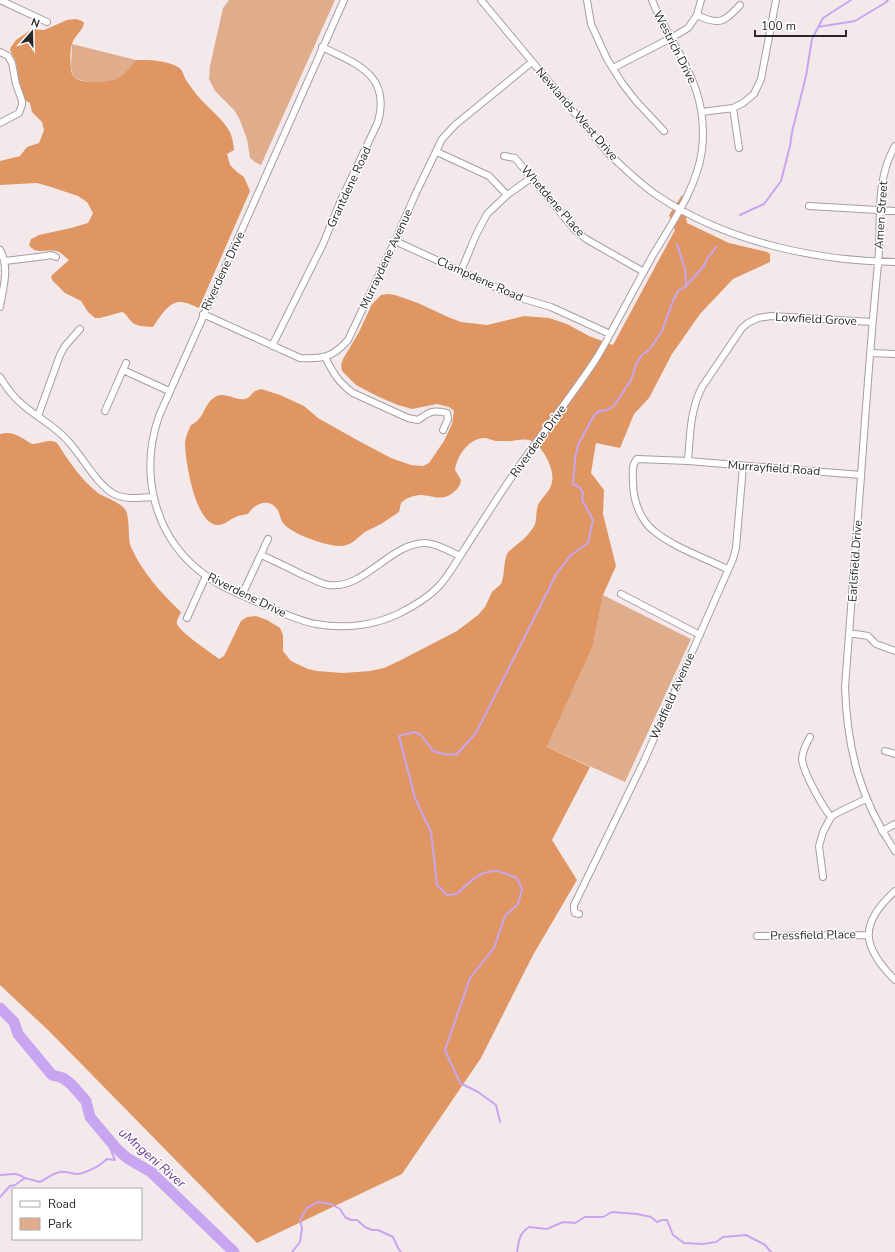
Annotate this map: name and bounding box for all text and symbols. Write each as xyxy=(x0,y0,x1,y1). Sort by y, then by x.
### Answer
street label: Westrich Drive xyxy=(650,8,700,86)
north arrow xyxy=(12,12,52,52)
scale bar xyxy=(755,12,846,38)
text: N xyxy=(29,15,42,32)
text: 100 m xyxy=(761,18,796,34)
street label: Newlands West Drive xyxy=(532,64,622,164)
street label: Grantdene Road xyxy=(323,144,375,230)
street label: Whetdene Place xyxy=(518,162,588,240)
street label: Amen Street xyxy=(871,180,891,249)
street label: Murraydene Avenue xyxy=(356,206,416,312)
street label: Riverdene Drive xyxy=(198,229,248,313)
street label: Clampdene Road xyxy=(434,253,526,305)
street label: Lowfield Grove xyxy=(775,309,857,329)
street label: Riverdene Drive xyxy=(506,402,570,480)
street label: Murrayfield Road xyxy=(727,457,821,479)
street label: Earlsfield Drive xyxy=(844,520,866,602)
street label: Riverdene Drive xyxy=(205,569,289,621)
street label: Wadfield Avenue xyxy=(646,650,698,742)
street label: Pressfield Place xyxy=(770,926,856,944)
water label: uMngeni River xyxy=(114,1124,190,1193)
legend xyxy=(12,1188,142,1240)
text: Road xyxy=(48,1196,76,1212)
text: Park xyxy=(48,1216,73,1232)

